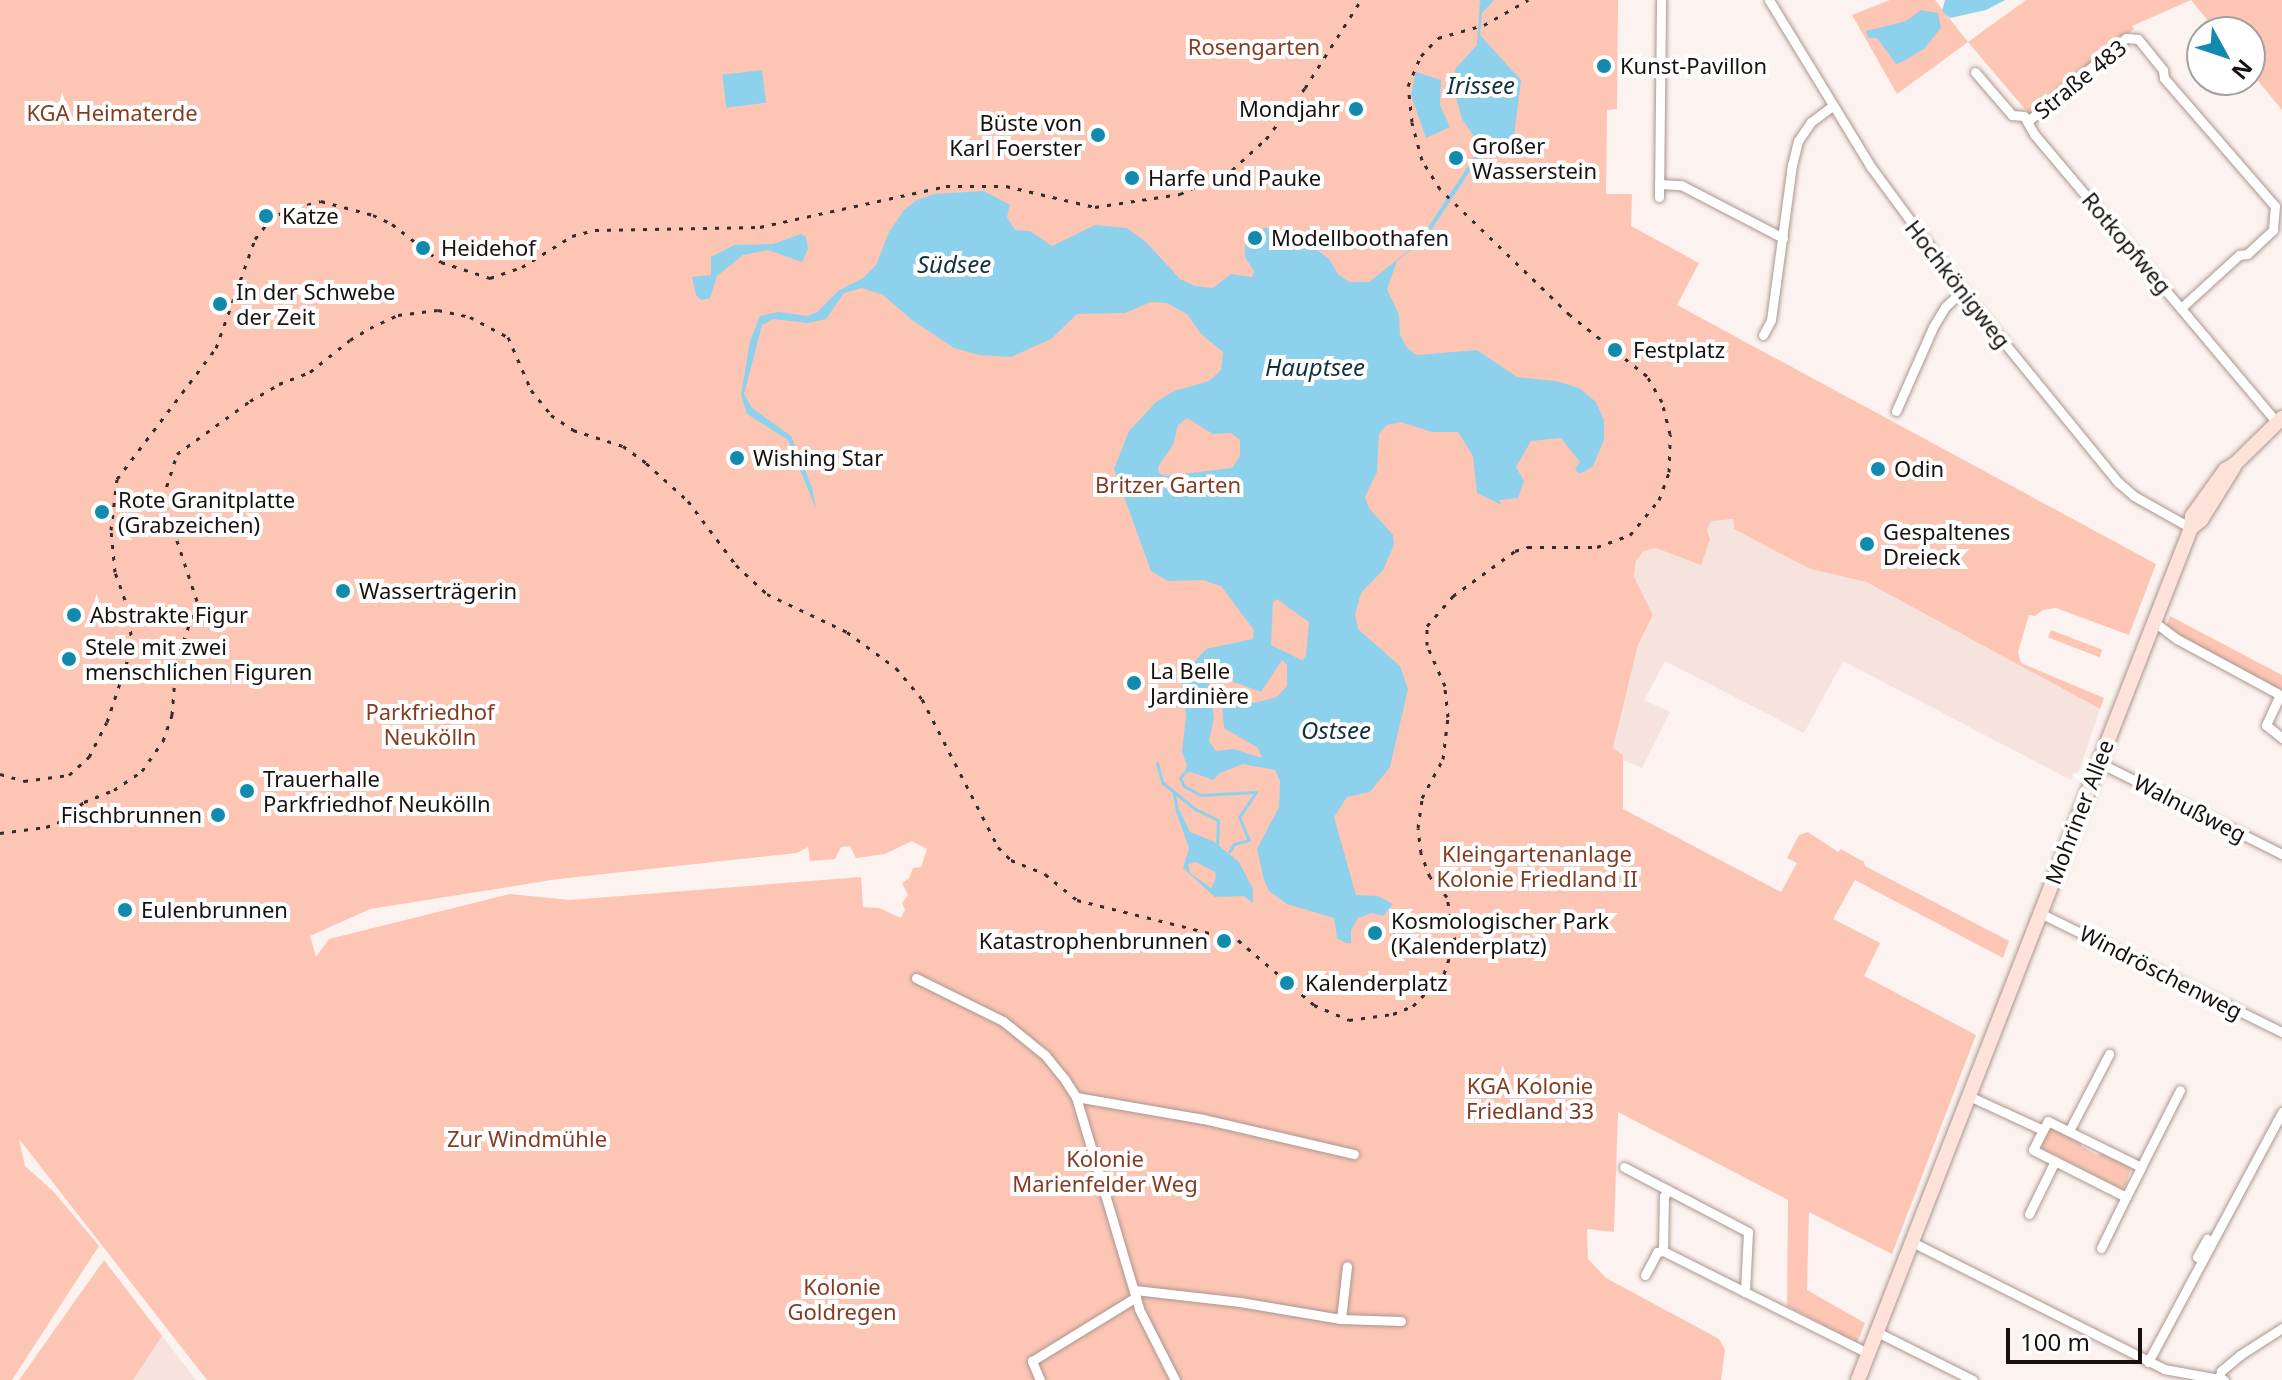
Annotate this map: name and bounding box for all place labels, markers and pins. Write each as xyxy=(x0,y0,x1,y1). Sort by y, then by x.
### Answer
place label: Kunst-Pavillon xyxy=(1620,53,1767,79)
marker: Kunst-Pavillon xyxy=(1595,57,1613,75)
place label: Mondjahr xyxy=(1239,96,1340,122)
marker: Mondjahr xyxy=(1347,100,1365,118)
place label: Büste von Karl Foerster xyxy=(949,109,1082,160)
marker: Büste von Karl Foerster xyxy=(1089,126,1107,144)
place label: Großer Wasserstein xyxy=(1472,132,1597,184)
marker: Großer Wasserstein xyxy=(1447,149,1465,167)
place label: Harfe und Pauke xyxy=(1148,165,1321,191)
marker: Harfe und Pauke xyxy=(1123,169,1141,187)
place label: Katze xyxy=(282,203,339,229)
marker: Katze xyxy=(257,207,275,225)
place label: Modellboothafen xyxy=(1271,225,1449,251)
marker: Modellboothafen xyxy=(1246,229,1264,247)
place label: Heidehof xyxy=(441,235,536,261)
marker: Heidehof xyxy=(412,237,434,259)
place label: In der Schwebe der Zeit xyxy=(236,278,395,330)
marker: In der Schwebe der Zeit xyxy=(211,295,229,313)
place label: Festplatz xyxy=(1633,337,1725,363)
marker: Festplatz xyxy=(1604,339,1626,361)
place label: Wishing Star xyxy=(753,445,883,471)
marker: Wishing Star xyxy=(728,449,746,467)
place label: Odin xyxy=(1894,456,1944,482)
marker: Odin xyxy=(1869,460,1887,478)
place label: Rote Granitplatte (Grabzeichen) xyxy=(118,486,295,538)
marker: Rote Granitplatte (Grabzeichen) xyxy=(93,503,111,521)
place label: Gespaltenes Dreieck xyxy=(1883,518,2010,570)
marker: Gespaltenes Dreieck xyxy=(1858,535,1876,553)
place label: Wasserträgerin xyxy=(359,578,517,604)
marker: Wasserträgerin xyxy=(334,582,352,600)
place label: Abstrakte Figur xyxy=(90,602,248,628)
marker: Abstrakte Figur xyxy=(65,606,83,624)
place label: Stele mit zwei menschlichen Figuren xyxy=(85,633,312,684)
marker: Stele mit zwei menschlichen Figuren xyxy=(60,650,78,668)
place label: La Belle Jardinière xyxy=(1150,657,1249,708)
marker: La Belle Jardinière xyxy=(1125,674,1143,692)
place label: Trauerhalle Parkfriedhof Neukölln xyxy=(263,765,491,816)
marker: Trauerhalle Parkfriedhof Neukölln xyxy=(238,782,256,800)
place label: Fischbrunnen xyxy=(61,802,202,828)
marker: Fischbrunnen xyxy=(209,806,227,824)
place label: Eulenbrunnen xyxy=(141,897,288,923)
marker: Eulenbrunnen xyxy=(116,901,134,919)
place label: Kosmologischer Park (Kalenderplatz) xyxy=(1391,907,1609,958)
marker: Kosmologischer Park (Kalenderplatz) xyxy=(1366,924,1384,942)
place label: Katastrophenbrunnen xyxy=(979,928,1208,954)
marker: Katastrophenbrunnen xyxy=(1215,932,1233,950)
place label: Kalenderplatz xyxy=(1305,970,1447,996)
marker: Kalenderplatz xyxy=(1276,972,1298,994)

